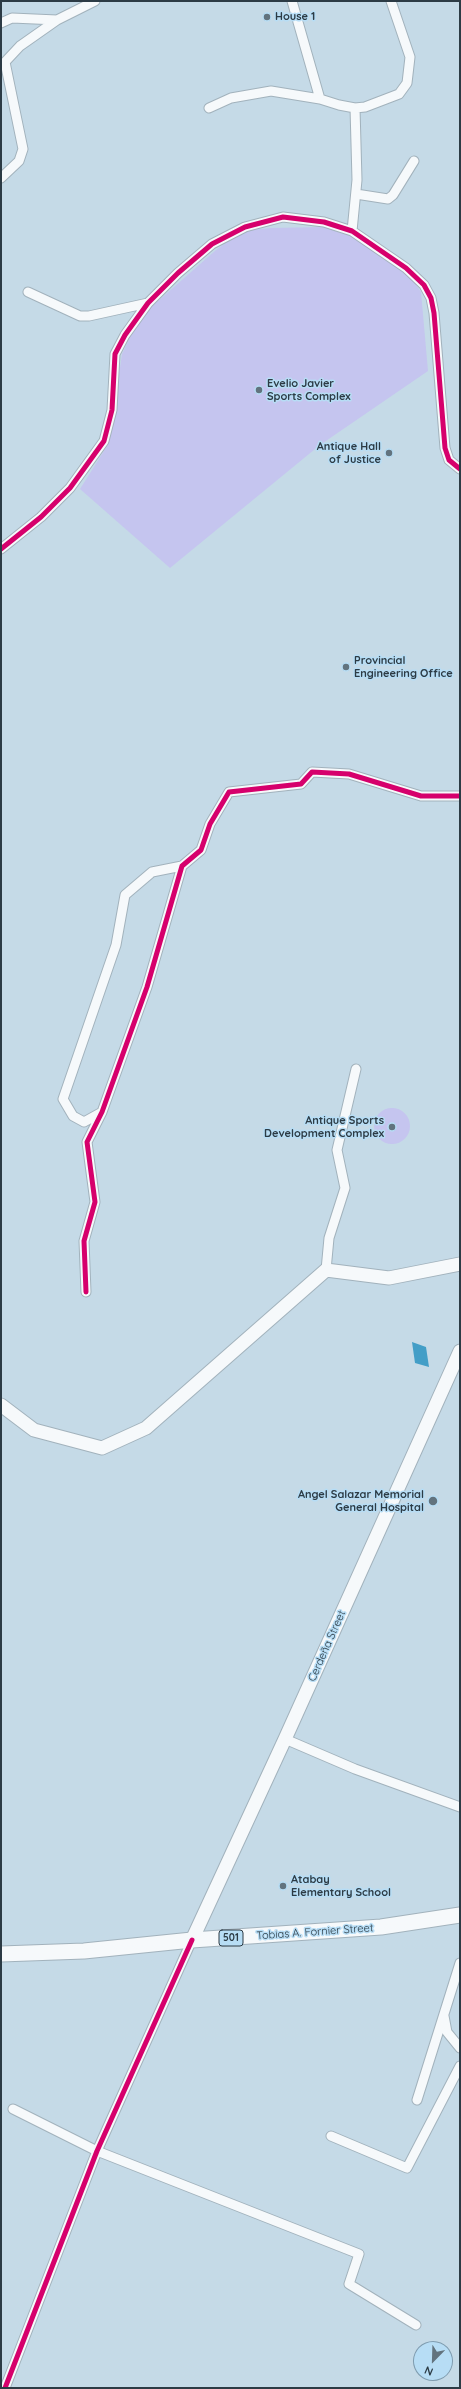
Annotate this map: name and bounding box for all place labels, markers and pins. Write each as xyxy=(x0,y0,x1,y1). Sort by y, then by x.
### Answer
place label: House 1 xyxy=(275,10,315,24)
marker: House 1 xyxy=(262,12,272,22)
place label: Evelio Javier Sports Complex xyxy=(267,377,351,403)
marker: Evelio Javier Sports Complex xyxy=(254,385,264,395)
place label: Antique Hall of Justice xyxy=(317,440,381,466)
marker: Antique Hall of Justice xyxy=(384,448,394,458)
place label: Provincial Engineering Office xyxy=(354,654,453,680)
marker: Provincial Engineering Office xyxy=(341,662,351,672)
place label: Antique Sports Development Complex xyxy=(264,1114,384,1140)
marker: Antique Sports Development Complex xyxy=(387,1122,397,1132)
place label: Angel Salazar Memorial General Hospital xyxy=(298,1488,424,1514)
marker: Angel Salazar Memorial General Hospital xyxy=(427,1495,439,1507)
place label: Atabay Elementary School xyxy=(291,1873,391,1899)
marker: Atabay Elementary School xyxy=(278,1881,288,1891)

